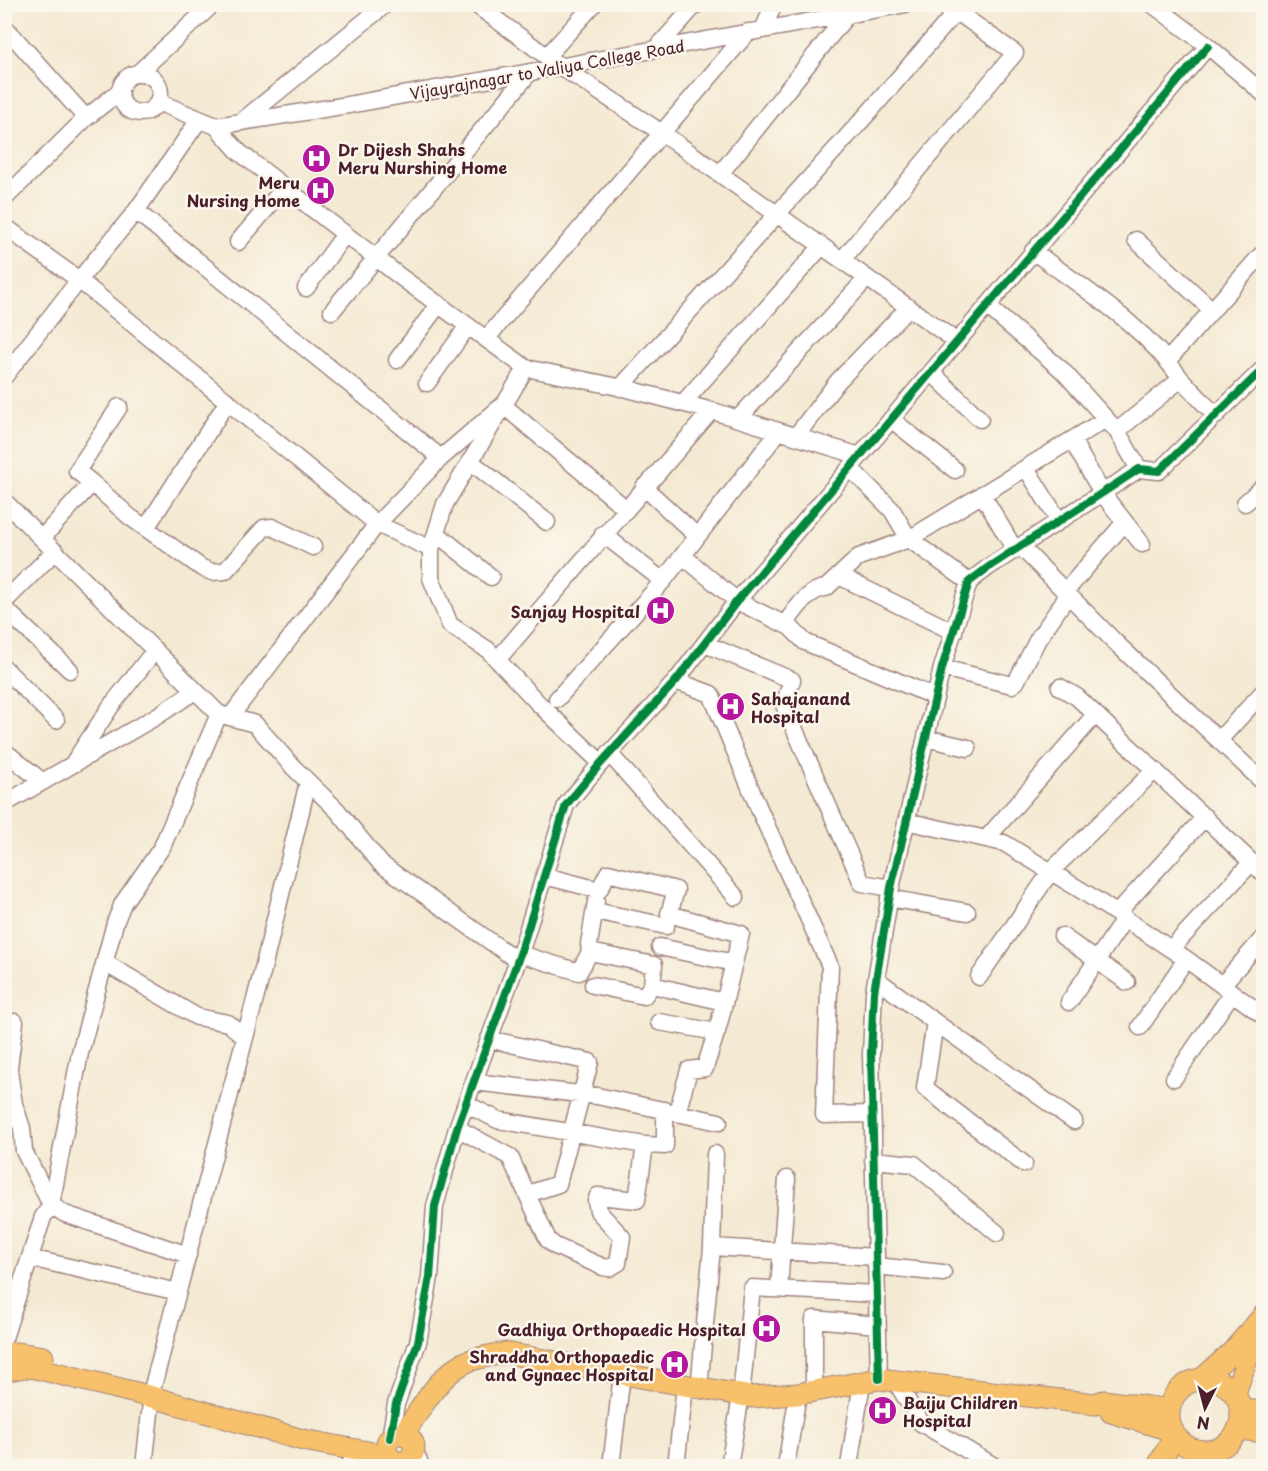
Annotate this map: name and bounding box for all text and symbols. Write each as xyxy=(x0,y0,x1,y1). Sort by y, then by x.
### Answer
street label: Vijayrajnagar to Valiya College Road xyxy=(408,33,686,105)
place label: Dr Dijesh Shahs Meru Nurshing Home xyxy=(338,137,508,179)
hospital icon: Dr Dijesh Shahs Meru Nurshing Home xyxy=(301,142,333,174)
place label: Meru Nursing Home xyxy=(187,170,300,212)
hospital icon: Meru Nursing Home xyxy=(305,175,337,207)
hospital icon: Sanjay Hospital xyxy=(645,595,677,627)
place label: Sanjay Hospital xyxy=(511,599,640,623)
place label: Sahajanand Hospital xyxy=(751,686,851,728)
hospital icon: Sahajanand Hospital xyxy=(714,691,746,723)
hospital icon: Gadhiya Orthopaedic Hospital xyxy=(751,1313,783,1345)
place label: Gadhiya Orthopaedic Hospital xyxy=(497,1317,746,1341)
place label: Shraddha Orthopaedic and Gynaec Hospital xyxy=(469,1344,654,1386)
hospital icon: Shraddha Orthopaedic and Gynaec Hospital xyxy=(659,1349,691,1381)
north arrow xyxy=(1175,1378,1235,1438)
place label: Baiju Children Hospital xyxy=(903,1390,1018,1432)
hospital icon: Baiju Children Hospital xyxy=(866,1395,898,1427)
text: N xyxy=(1196,1411,1211,1437)

